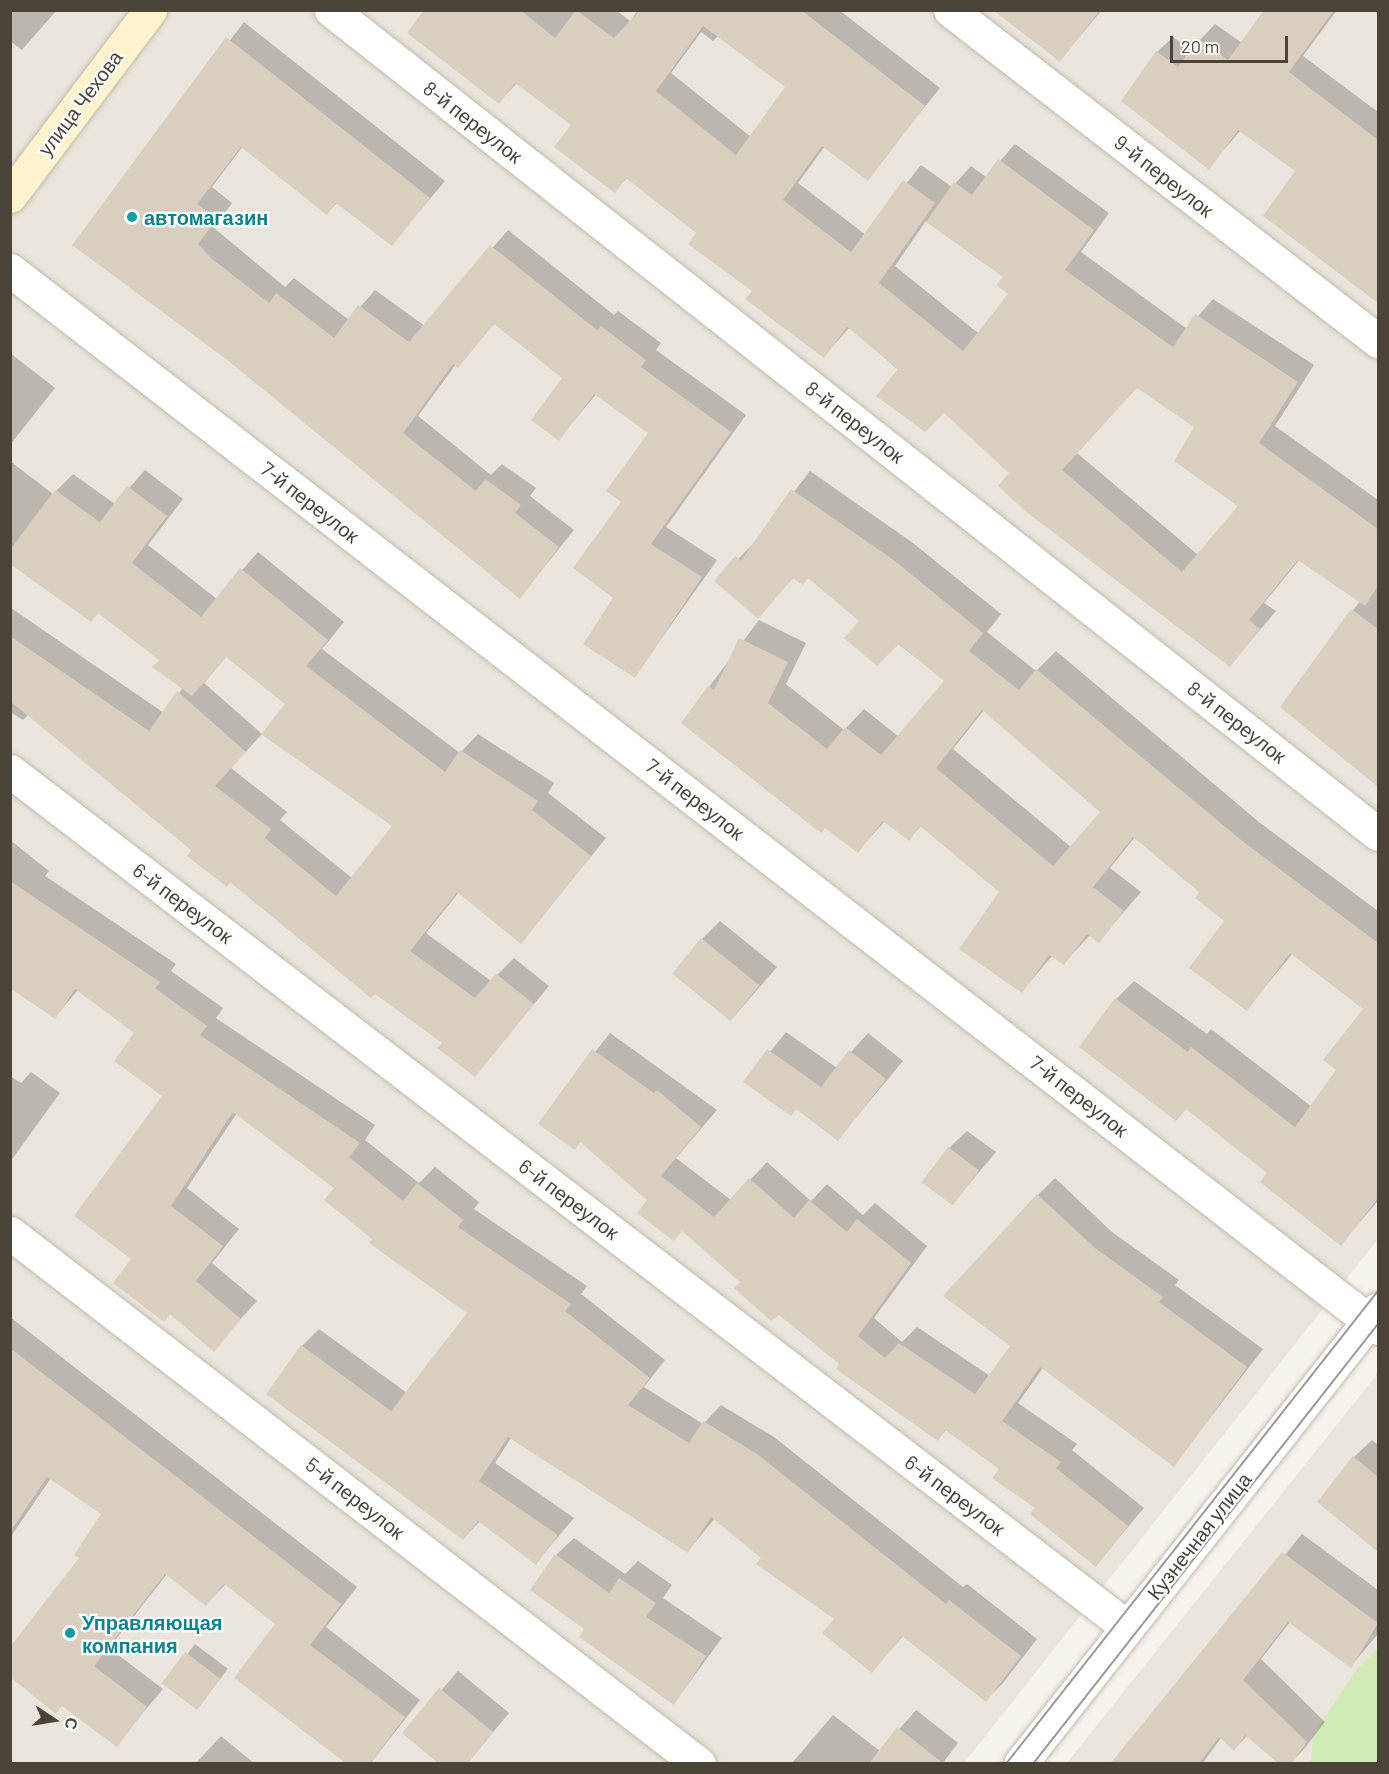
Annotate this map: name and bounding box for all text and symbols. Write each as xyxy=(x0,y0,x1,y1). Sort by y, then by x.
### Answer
scale bar xyxy=(1173,24,1292,62)
text: 20 m xyxy=(1181,35,1219,57)
street label: улица Чехова xyxy=(33,46,127,160)
street label: 8-й переулок xyxy=(419,76,527,168)
street label: 9-й переулок xyxy=(1110,130,1218,222)
place label: автомагазин xyxy=(144,205,268,229)
marker: автомагазин xyxy=(125,210,139,224)
street label: 8-й переулок xyxy=(801,376,909,468)
street label: 7-й переулок xyxy=(256,456,364,548)
street label: 8-й переулок xyxy=(1183,676,1291,768)
street label: 7-й переулок xyxy=(641,753,749,845)
street label: 6-й переулок xyxy=(128,858,238,948)
street label: 7-й переулок xyxy=(1025,1050,1133,1142)
street label: 6-й переулок xyxy=(514,1154,624,1244)
street label: 6-й переулок xyxy=(900,1450,1010,1540)
street label: 5-й переулок xyxy=(301,1452,409,1544)
street label: Кузнечная улица xyxy=(1142,1468,1256,1604)
place label: Управляющая компания xyxy=(82,1610,222,1657)
marker: Управляющая компания xyxy=(63,1626,77,1640)
north arrow xyxy=(24,1690,84,1750)
text: С xyxy=(62,1716,83,1731)

